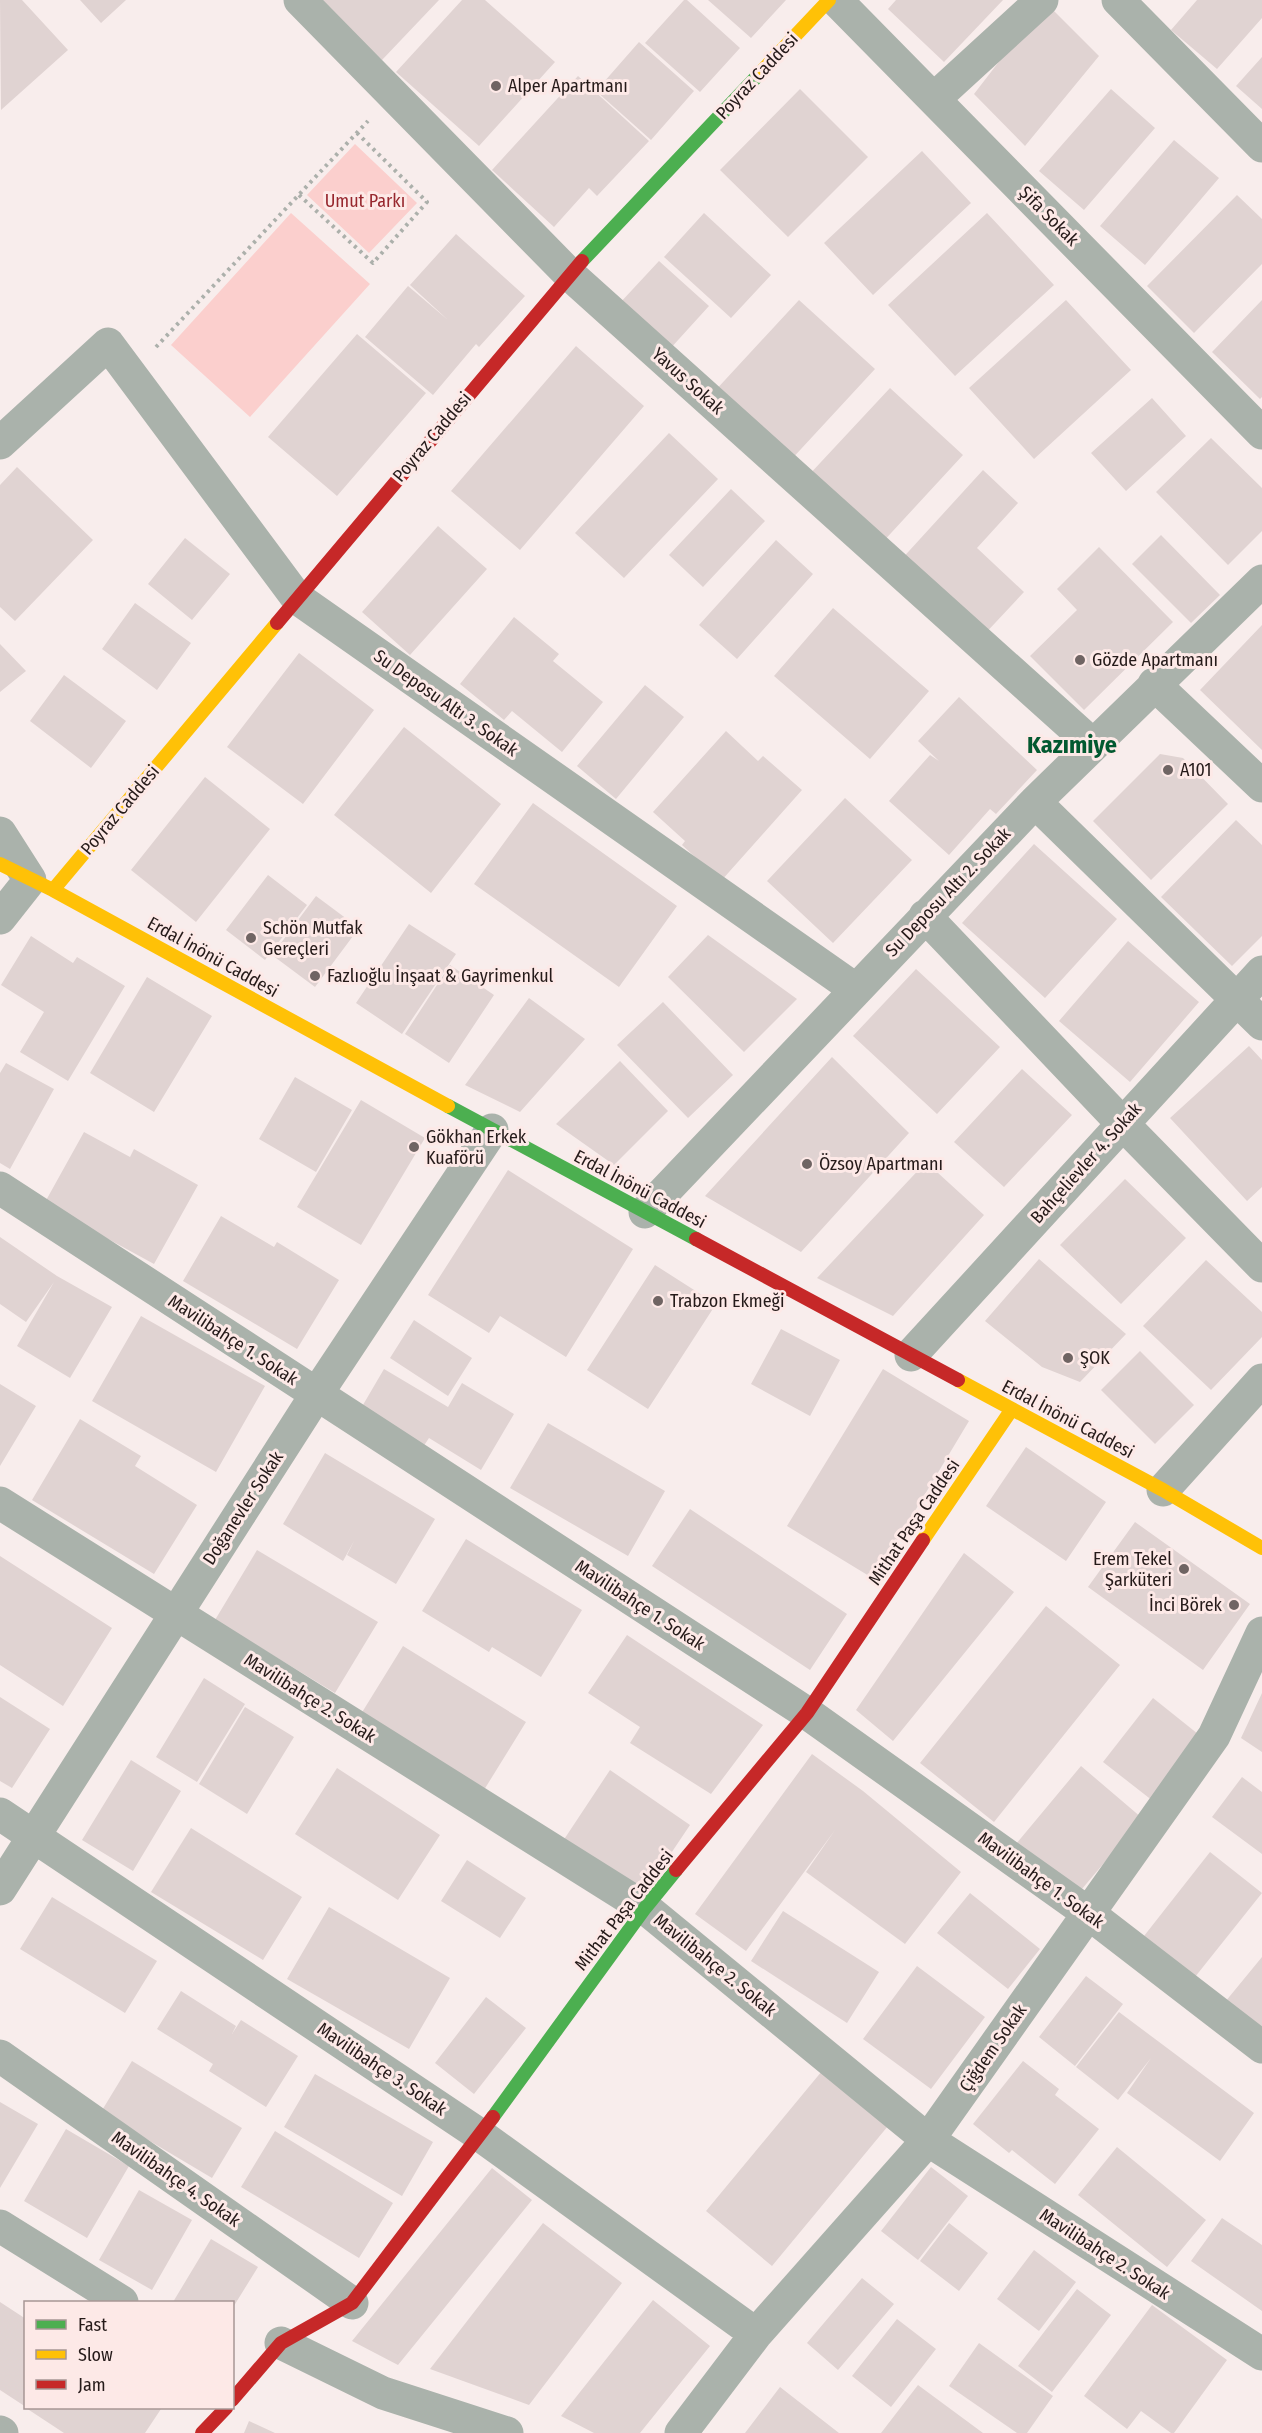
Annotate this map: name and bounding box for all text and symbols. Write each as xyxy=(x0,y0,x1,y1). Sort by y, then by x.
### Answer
street label: Poyraz Caddesi xyxy=(711,28,803,124)
place label: Alper Apartmanı xyxy=(508,75,628,97)
marker: Alper Apartmanı xyxy=(489,79,503,93)
street label: Şifa Sokak xyxy=(1015,182,1084,251)
park label: Umut Parkı xyxy=(325,190,405,212)
street label: Yavus Sokak xyxy=(648,343,729,419)
street label: Poyraz Caddesi xyxy=(388,388,476,486)
street label: Su Deposu Altı 3. Sokak xyxy=(370,645,523,761)
place label: Gözde Apartmanı xyxy=(1092,649,1218,671)
marker: Gözde Apartmanı xyxy=(1073,653,1087,667)
district label: Kazımiye xyxy=(1027,731,1117,759)
place label: A101 xyxy=(1180,759,1212,781)
street label: Poyraz Caddesi xyxy=(76,761,164,859)
marker: A101 xyxy=(1161,763,1175,777)
street label: Su Deposu Altı 2. Sokak xyxy=(881,822,1016,961)
street label: Erdal İnönü Caddesi xyxy=(144,912,282,1002)
place label: Schön Mutfak Gereçleri xyxy=(263,917,363,960)
marker: Schön Mutfak Gereçleri xyxy=(244,931,258,945)
place label: Fazlıoğlu İnşaat & Gayrimenkul xyxy=(327,965,554,987)
marker: Fazlıoğlu İnşaat & Gayrimenkul xyxy=(308,969,322,983)
street label: Bahçelievler 4. Sokak xyxy=(1026,1098,1146,1228)
place label: Gökhan Erkek Kuaförü xyxy=(426,1126,527,1169)
marker: Gökhan Erkek Kuaförü xyxy=(407,1140,421,1154)
street label: Erdal İnönü Caddesi xyxy=(570,1145,710,1233)
place label: Özsoy Apartmanı xyxy=(819,1153,943,1175)
marker: Özsoy Apartmanı xyxy=(800,1157,814,1171)
street label: Mavilibahçe 1. Sokak xyxy=(164,1290,302,1390)
place label: Trabzon Ekmeği xyxy=(670,1290,785,1312)
marker: Trabzon Ekmeği xyxy=(651,1294,665,1308)
place label: ŞOK xyxy=(1080,1347,1110,1369)
marker: ŞOK xyxy=(1061,1351,1075,1365)
street label: Erdal İnönü Caddesi xyxy=(998,1375,1138,1463)
street label: Doğanevler Sokak xyxy=(198,1447,288,1569)
street label: Mithat Paşa Caddesi xyxy=(864,1455,964,1589)
place label: Erem Tekel Şarküteri xyxy=(1093,1548,1172,1591)
street label: Mavilibahçe 1. Sokak xyxy=(571,1555,709,1655)
marker: Erem Tekel Şarküteri xyxy=(1177,1562,1191,1576)
place label: İnci Börek xyxy=(1149,1594,1223,1616)
marker: İnci Börek xyxy=(1227,1598,1241,1612)
street label: Mavilibahçe 2. Sokak xyxy=(240,1649,380,1748)
street label: Mavilibahçe 1. Sokak xyxy=(974,1827,1109,1933)
street label: Mithat Paşa Caddesi xyxy=(570,1845,678,1975)
street label: Mavilibahçe 2. Sokak xyxy=(649,1909,781,2021)
street label: Çiğdem Sokak xyxy=(955,1999,1032,2096)
street label: Mavilibahçe 3. Sokak xyxy=(313,2018,451,2121)
street label: Mavilibahçe 4. Sokak xyxy=(107,2126,245,2232)
street label: Mavilibahçe 2. Sokak xyxy=(1036,2204,1175,2305)
legend xyxy=(24,2301,234,2409)
text: Fast xyxy=(78,2314,107,2336)
text: Slow xyxy=(78,2344,113,2366)
text: Jam xyxy=(78,2374,106,2396)

